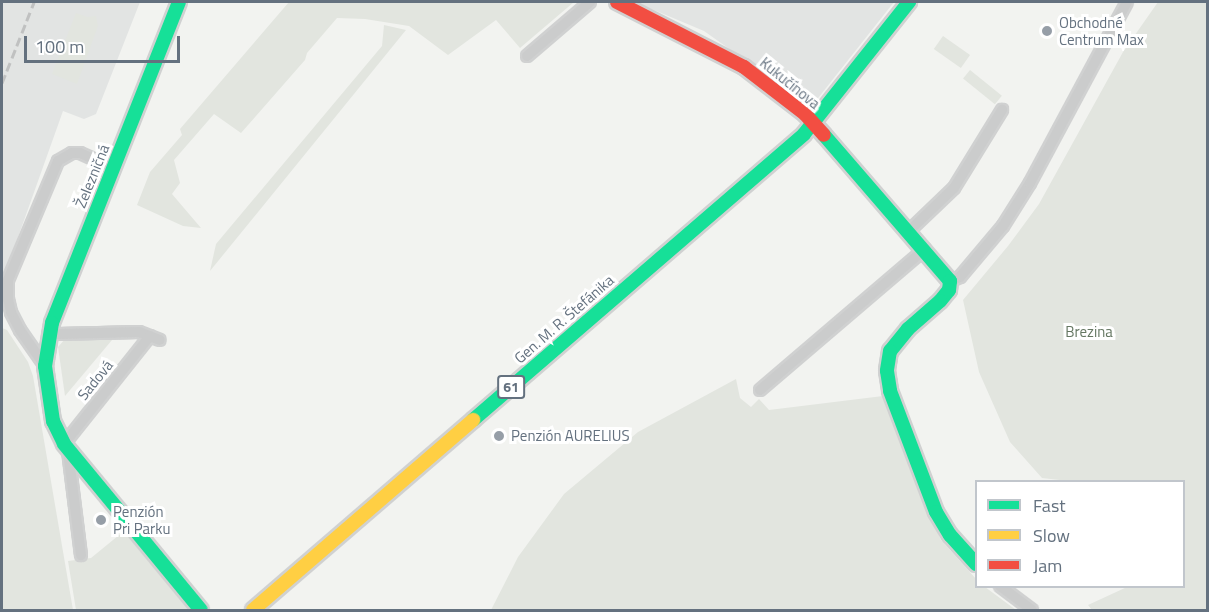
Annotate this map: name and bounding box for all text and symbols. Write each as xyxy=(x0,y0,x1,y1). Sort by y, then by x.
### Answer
place label: Obchodné Centrum Max xyxy=(1059,13,1144,48)
scale bar xyxy=(27,24,183,62)
marker: Obchodné Centrum Max xyxy=(1040,24,1054,38)
text: 100 m xyxy=(35,33,84,60)
street label: Kukučínova xyxy=(756,53,824,113)
street label: Železničná xyxy=(71,142,113,210)
street label: Gen. M. R. Štefánika xyxy=(511,271,617,367)
park label: Brezina xyxy=(1065,323,1113,341)
street label: Sadová xyxy=(74,356,116,404)
road number: 61 xyxy=(496,376,526,398)
place label: Penzión AURELIUS xyxy=(511,427,630,445)
marker: Penzión AURELIUS xyxy=(492,429,506,443)
legend xyxy=(975,480,1185,588)
text: Fast xyxy=(1033,492,1066,519)
place label: Penzión Pri Parku xyxy=(113,502,170,537)
marker: Penzión Pri Parku xyxy=(94,513,108,527)
text: Slow xyxy=(1033,522,1070,549)
text: Jam xyxy=(1033,552,1062,579)

